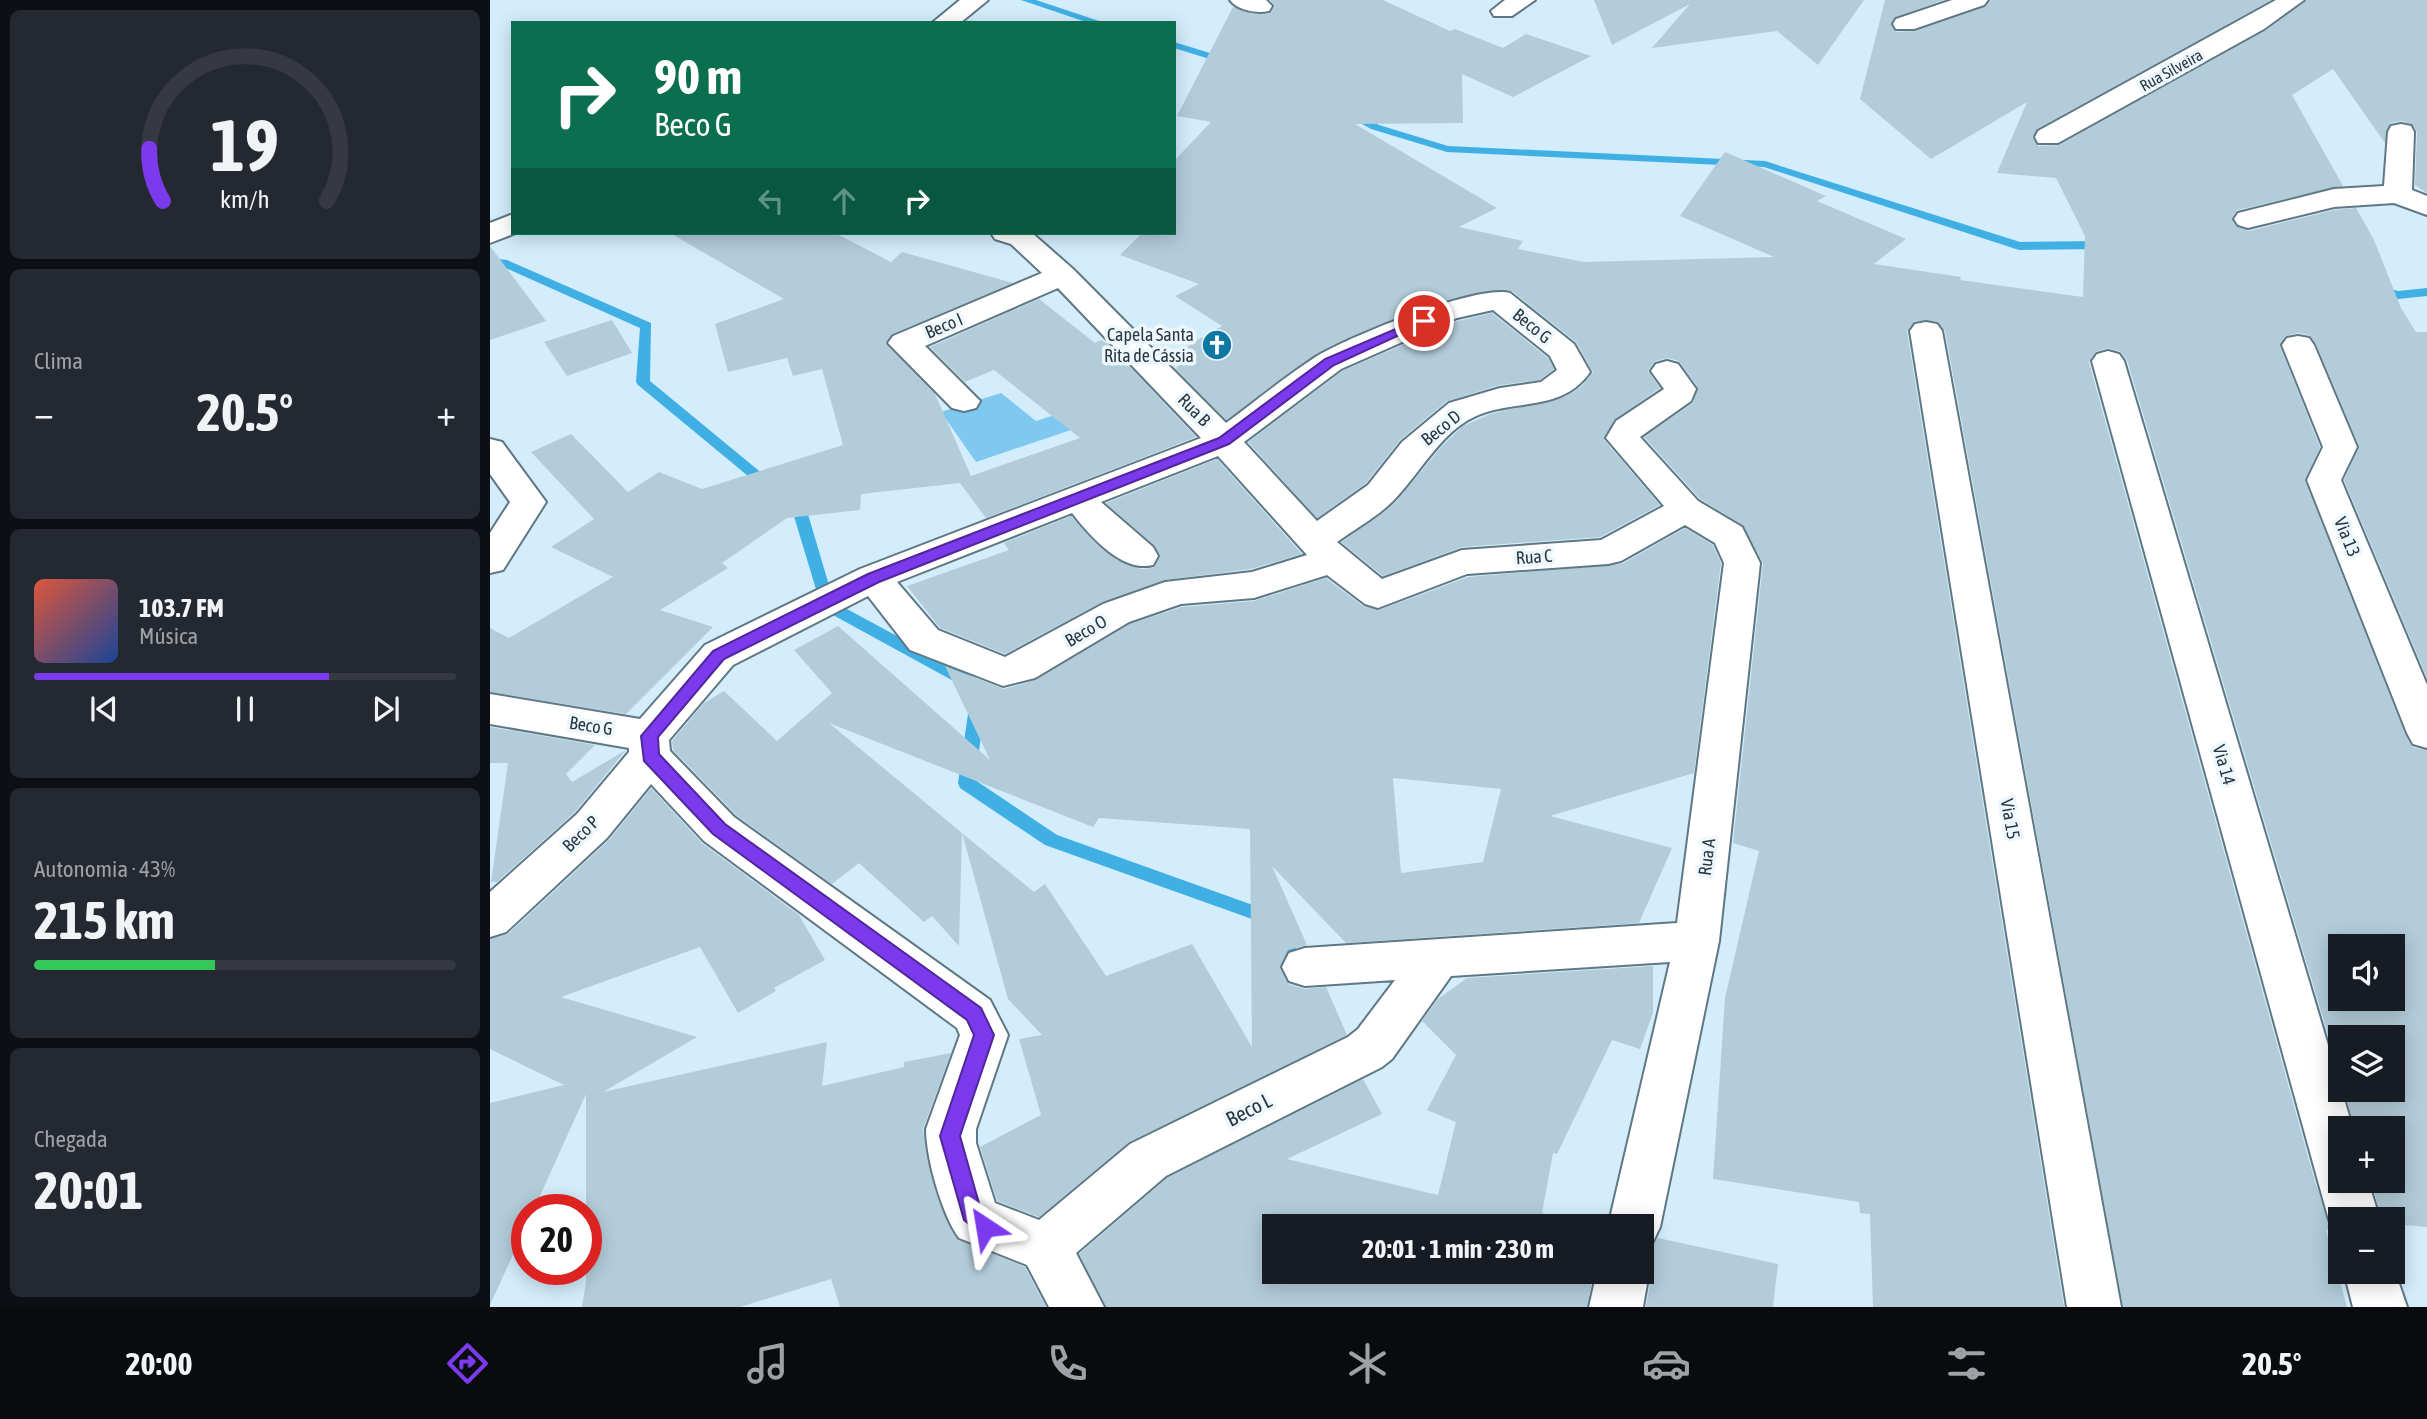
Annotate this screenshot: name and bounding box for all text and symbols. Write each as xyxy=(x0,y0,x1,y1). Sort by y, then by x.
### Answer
street label: Rua Silveira xyxy=(2136,45,2206,95)
text: 90 m xyxy=(654,48,742,104)
icon: right xyxy=(539,49,630,140)
text: 19 xyxy=(211,103,279,186)
text: Beco G xyxy=(654,106,732,143)
icon: left xyxy=(752,182,790,220)
icon: ahead xyxy=(825,182,863,220)
icon: right xyxy=(898,182,936,220)
text: km/h xyxy=(220,185,270,213)
pin xyxy=(1394,291,1454,351)
icon: arrive xyxy=(1405,302,1443,340)
street label: Beco G xyxy=(1509,304,1556,348)
street label: Beco I xyxy=(922,308,966,343)
place label: Capela Santa Rita de Cássia xyxy=(1104,324,1194,366)
church icon: Capela Santa Rita de Cássia xyxy=(1200,328,1234,362)
text: Clima xyxy=(34,348,83,374)
text: 20.5° xyxy=(197,382,293,442)
street label: Rua B xyxy=(1174,389,1215,431)
text: − xyxy=(34,391,54,434)
text: + xyxy=(436,391,456,434)
street label: Beco D xyxy=(1417,406,1464,450)
street label: Via 13 xyxy=(2330,514,2365,560)
street label: Rua C xyxy=(1515,545,1553,568)
text: 103.7 FM xyxy=(139,593,224,623)
street label: Beco O xyxy=(1061,610,1110,651)
text: Música xyxy=(139,623,198,649)
icon: previous xyxy=(85,690,123,728)
icon: pause xyxy=(226,690,264,728)
icon: next xyxy=(367,690,405,728)
street label: Beco G xyxy=(568,712,614,739)
street label: Via 14 xyxy=(2209,742,2240,787)
street label: Via 15 xyxy=(1997,797,2024,841)
street label: Beco P xyxy=(558,811,604,856)
street label: Rua A xyxy=(1694,837,1719,877)
text: Autonomia · 43% xyxy=(34,856,175,882)
text: 215 km xyxy=(34,890,175,950)
map controls xyxy=(2328,934,2405,1284)
button: sound xyxy=(2328,934,2405,1011)
button: layers xyxy=(2328,1025,2405,1102)
street label: Beco L xyxy=(1222,1088,1275,1131)
button: + xyxy=(2328,1116,2405,1193)
text: Chegada xyxy=(34,1126,108,1152)
text: 20:01 xyxy=(34,1160,143,1220)
position arrow xyxy=(948,1190,1022,1264)
speed limit sign: 20 xyxy=(511,1194,602,1285)
button: − xyxy=(2328,1207,2405,1284)
text: 20:01 · 1 min · 230 m xyxy=(1362,1234,1554,1264)
icon: directions xyxy=(443,1339,492,1388)
icon: music xyxy=(743,1339,792,1388)
icon: phone xyxy=(1043,1339,1092,1388)
icon: climate xyxy=(1343,1339,1392,1388)
icon: car xyxy=(1642,1339,1691,1388)
icon: filters xyxy=(1942,1339,1991,1388)
text: 20:00 xyxy=(125,1345,193,1382)
text: 20.5° xyxy=(2242,1345,2302,1382)

